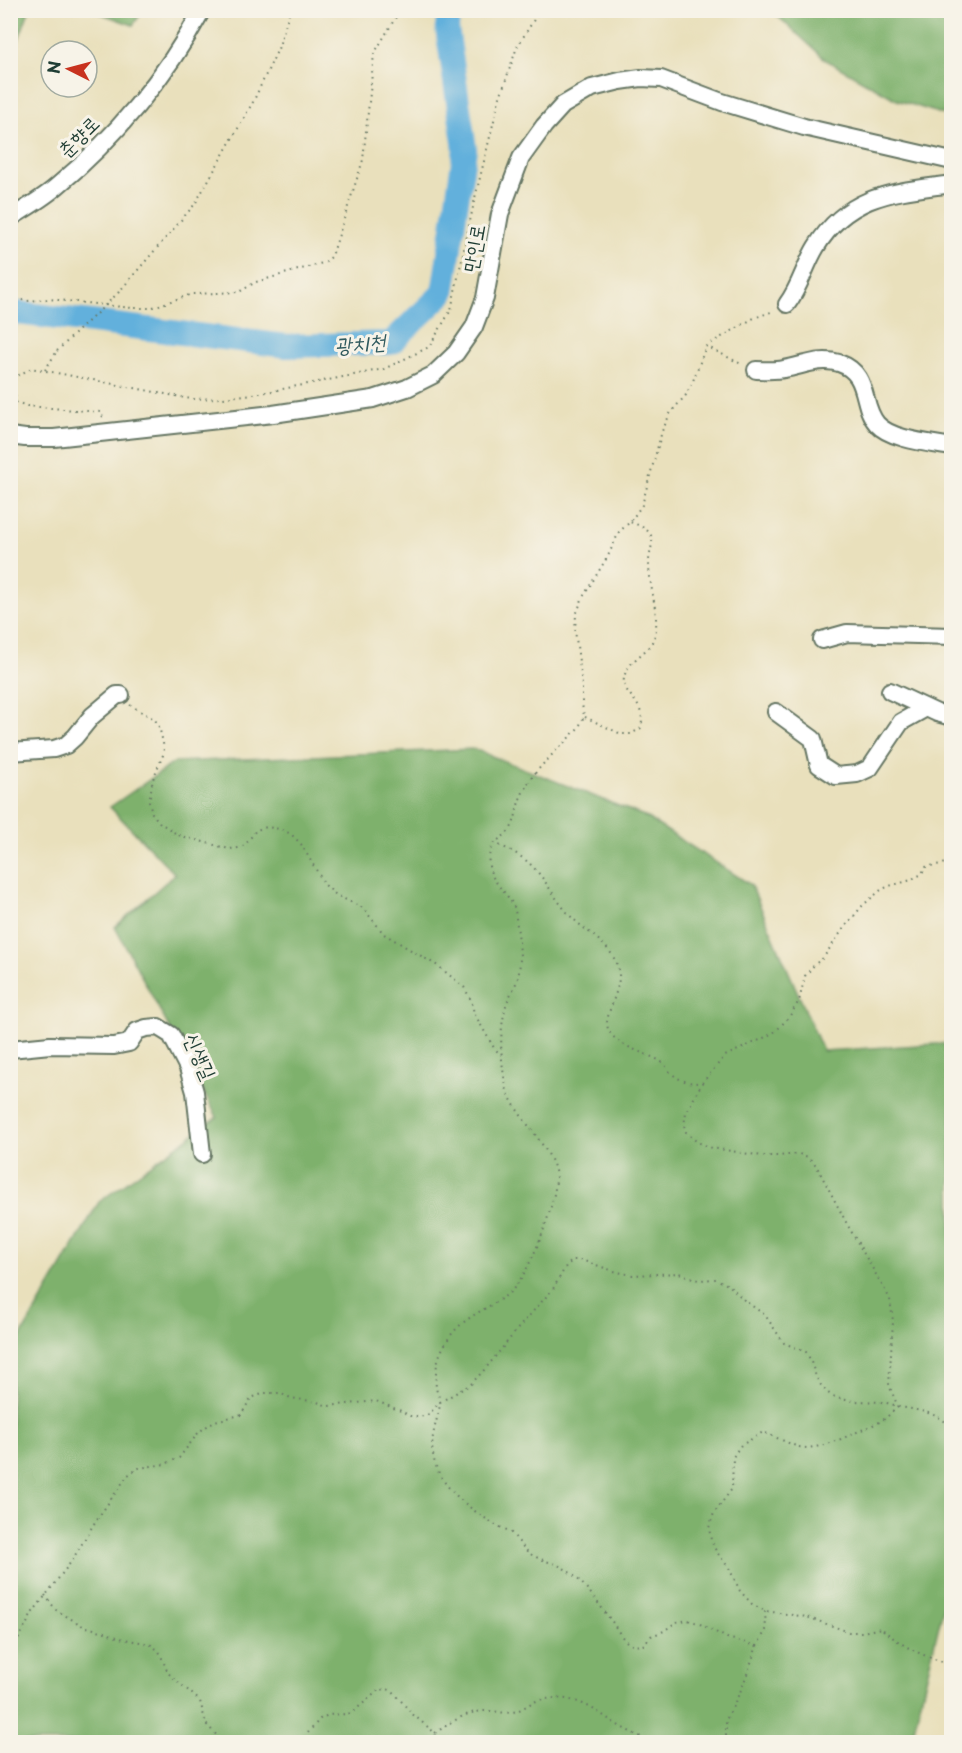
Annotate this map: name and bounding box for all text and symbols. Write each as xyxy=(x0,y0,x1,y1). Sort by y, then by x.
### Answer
north arrow xyxy=(39,39,99,99)
text: N xyxy=(40,60,66,75)
street label: 춘향로 xyxy=(50,108,106,164)
street label: 만인로 xyxy=(454,222,492,274)
water label: 광치천 xyxy=(333,324,389,360)
street label: 신생길 xyxy=(177,1028,225,1084)

